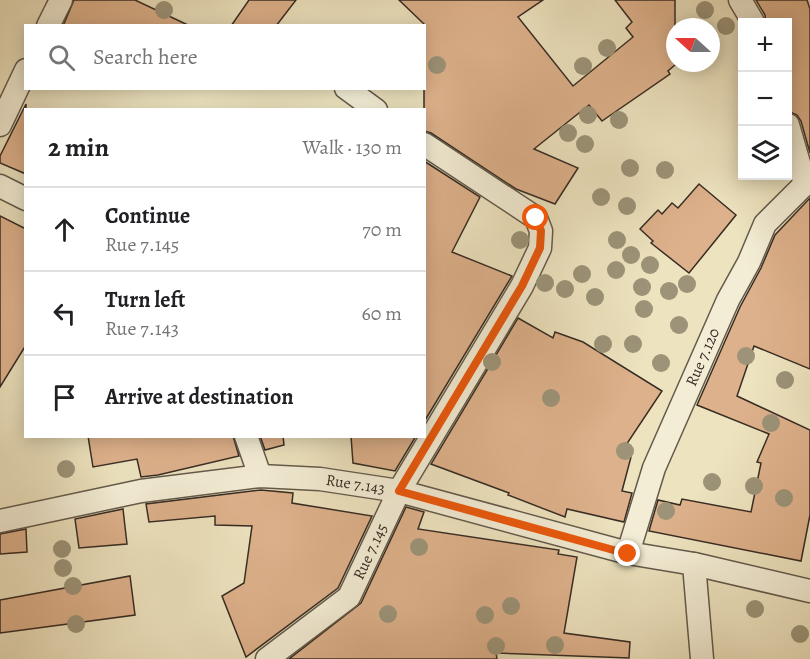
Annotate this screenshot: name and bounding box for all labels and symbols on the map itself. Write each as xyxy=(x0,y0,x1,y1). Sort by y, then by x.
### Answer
north arrow xyxy=(666,18,720,72)
route start xyxy=(522,204,548,230)
street label: Rue 7.120 xyxy=(680,325,725,390)
street label: Rue 7.143 xyxy=(324,469,386,500)
street label: Rue 7.145 xyxy=(348,520,393,583)
route end xyxy=(614,540,640,566)

